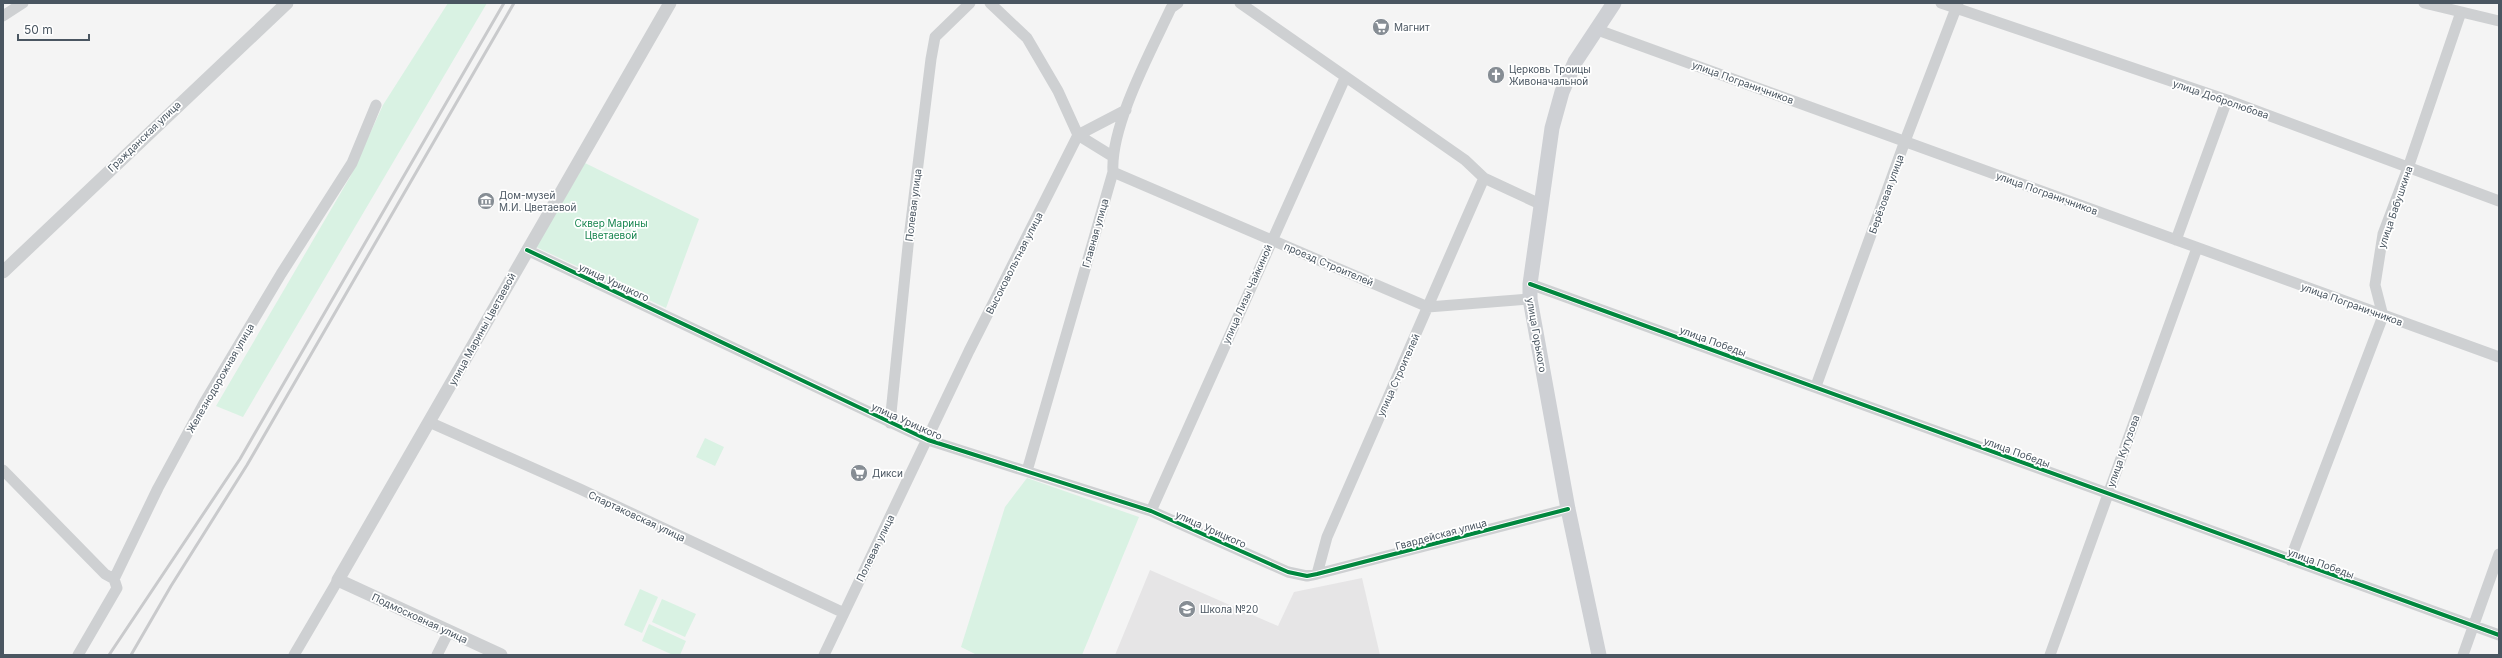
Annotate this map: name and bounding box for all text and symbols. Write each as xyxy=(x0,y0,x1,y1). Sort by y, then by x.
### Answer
scale bar xyxy=(18,16,89,42)
supermarket icon: Магнит xyxy=(1371,17,1391,37)
place label: Магнит xyxy=(1394,21,1430,33)
text: 50 m xyxy=(24,22,53,37)
street label: улица Пограничников xyxy=(1691,58,1796,106)
place label: Церковь Троицы Живоначальной xyxy=(1509,63,1591,87)
church icon: Церковь Троицы Живоначальной xyxy=(1486,65,1506,85)
street label: улица Добролюбова xyxy=(2171,77,2271,121)
street label: Гражданская улица xyxy=(105,98,183,174)
street label: Берёзовая улица xyxy=(1866,153,1906,235)
street label: улица Бабушкина xyxy=(2375,164,2415,250)
street label: Полевая улица xyxy=(903,168,923,242)
street label: улица Пограничников xyxy=(1995,169,2100,217)
place label: Дом-музей М.И. Цветаевой xyxy=(499,189,577,213)
museum icon: Дом-музей М.И. Цветаевой xyxy=(476,191,496,211)
street label: Главная улица xyxy=(1079,197,1111,269)
street label: Высоковольтная улица xyxy=(983,210,1045,316)
park label: Сквер Марины Цветаевой xyxy=(574,217,648,241)
street label: проезд Строителей xyxy=(1283,240,1376,288)
street label: улица Лизы Чайкиной xyxy=(1220,242,1274,346)
street label: улица Урицкого xyxy=(577,260,651,304)
street label: улица Марины Цветаевой xyxy=(446,271,518,387)
street label: улица Пограничников xyxy=(2300,280,2405,328)
street label: улица Горького xyxy=(1525,297,1549,373)
street label: Железнодорожная улица xyxy=(184,321,256,435)
street label: улица Победы xyxy=(1678,323,1748,359)
street label: улица Строителей xyxy=(1374,332,1422,418)
street label: улица Урицкого xyxy=(870,400,944,442)
street label: улица Кутузова xyxy=(2104,413,2142,489)
street label: улица Победы xyxy=(1982,434,2052,470)
supermarket icon: Дикси xyxy=(849,463,869,483)
place label: Дикси xyxy=(872,467,903,479)
street label: Спартаковская улица xyxy=(587,488,687,544)
street label: улица Урицкого xyxy=(1174,508,1248,550)
street label: Полевая улица xyxy=(854,513,896,583)
street label: Гвардейская улица xyxy=(1394,516,1488,552)
street label: улица Победы xyxy=(2286,545,2356,581)
street label: Подмосковная улица xyxy=(370,591,470,645)
school or university icon: Школа №20 xyxy=(1177,599,1197,619)
place label: Школа №20 xyxy=(1200,603,1258,615)

